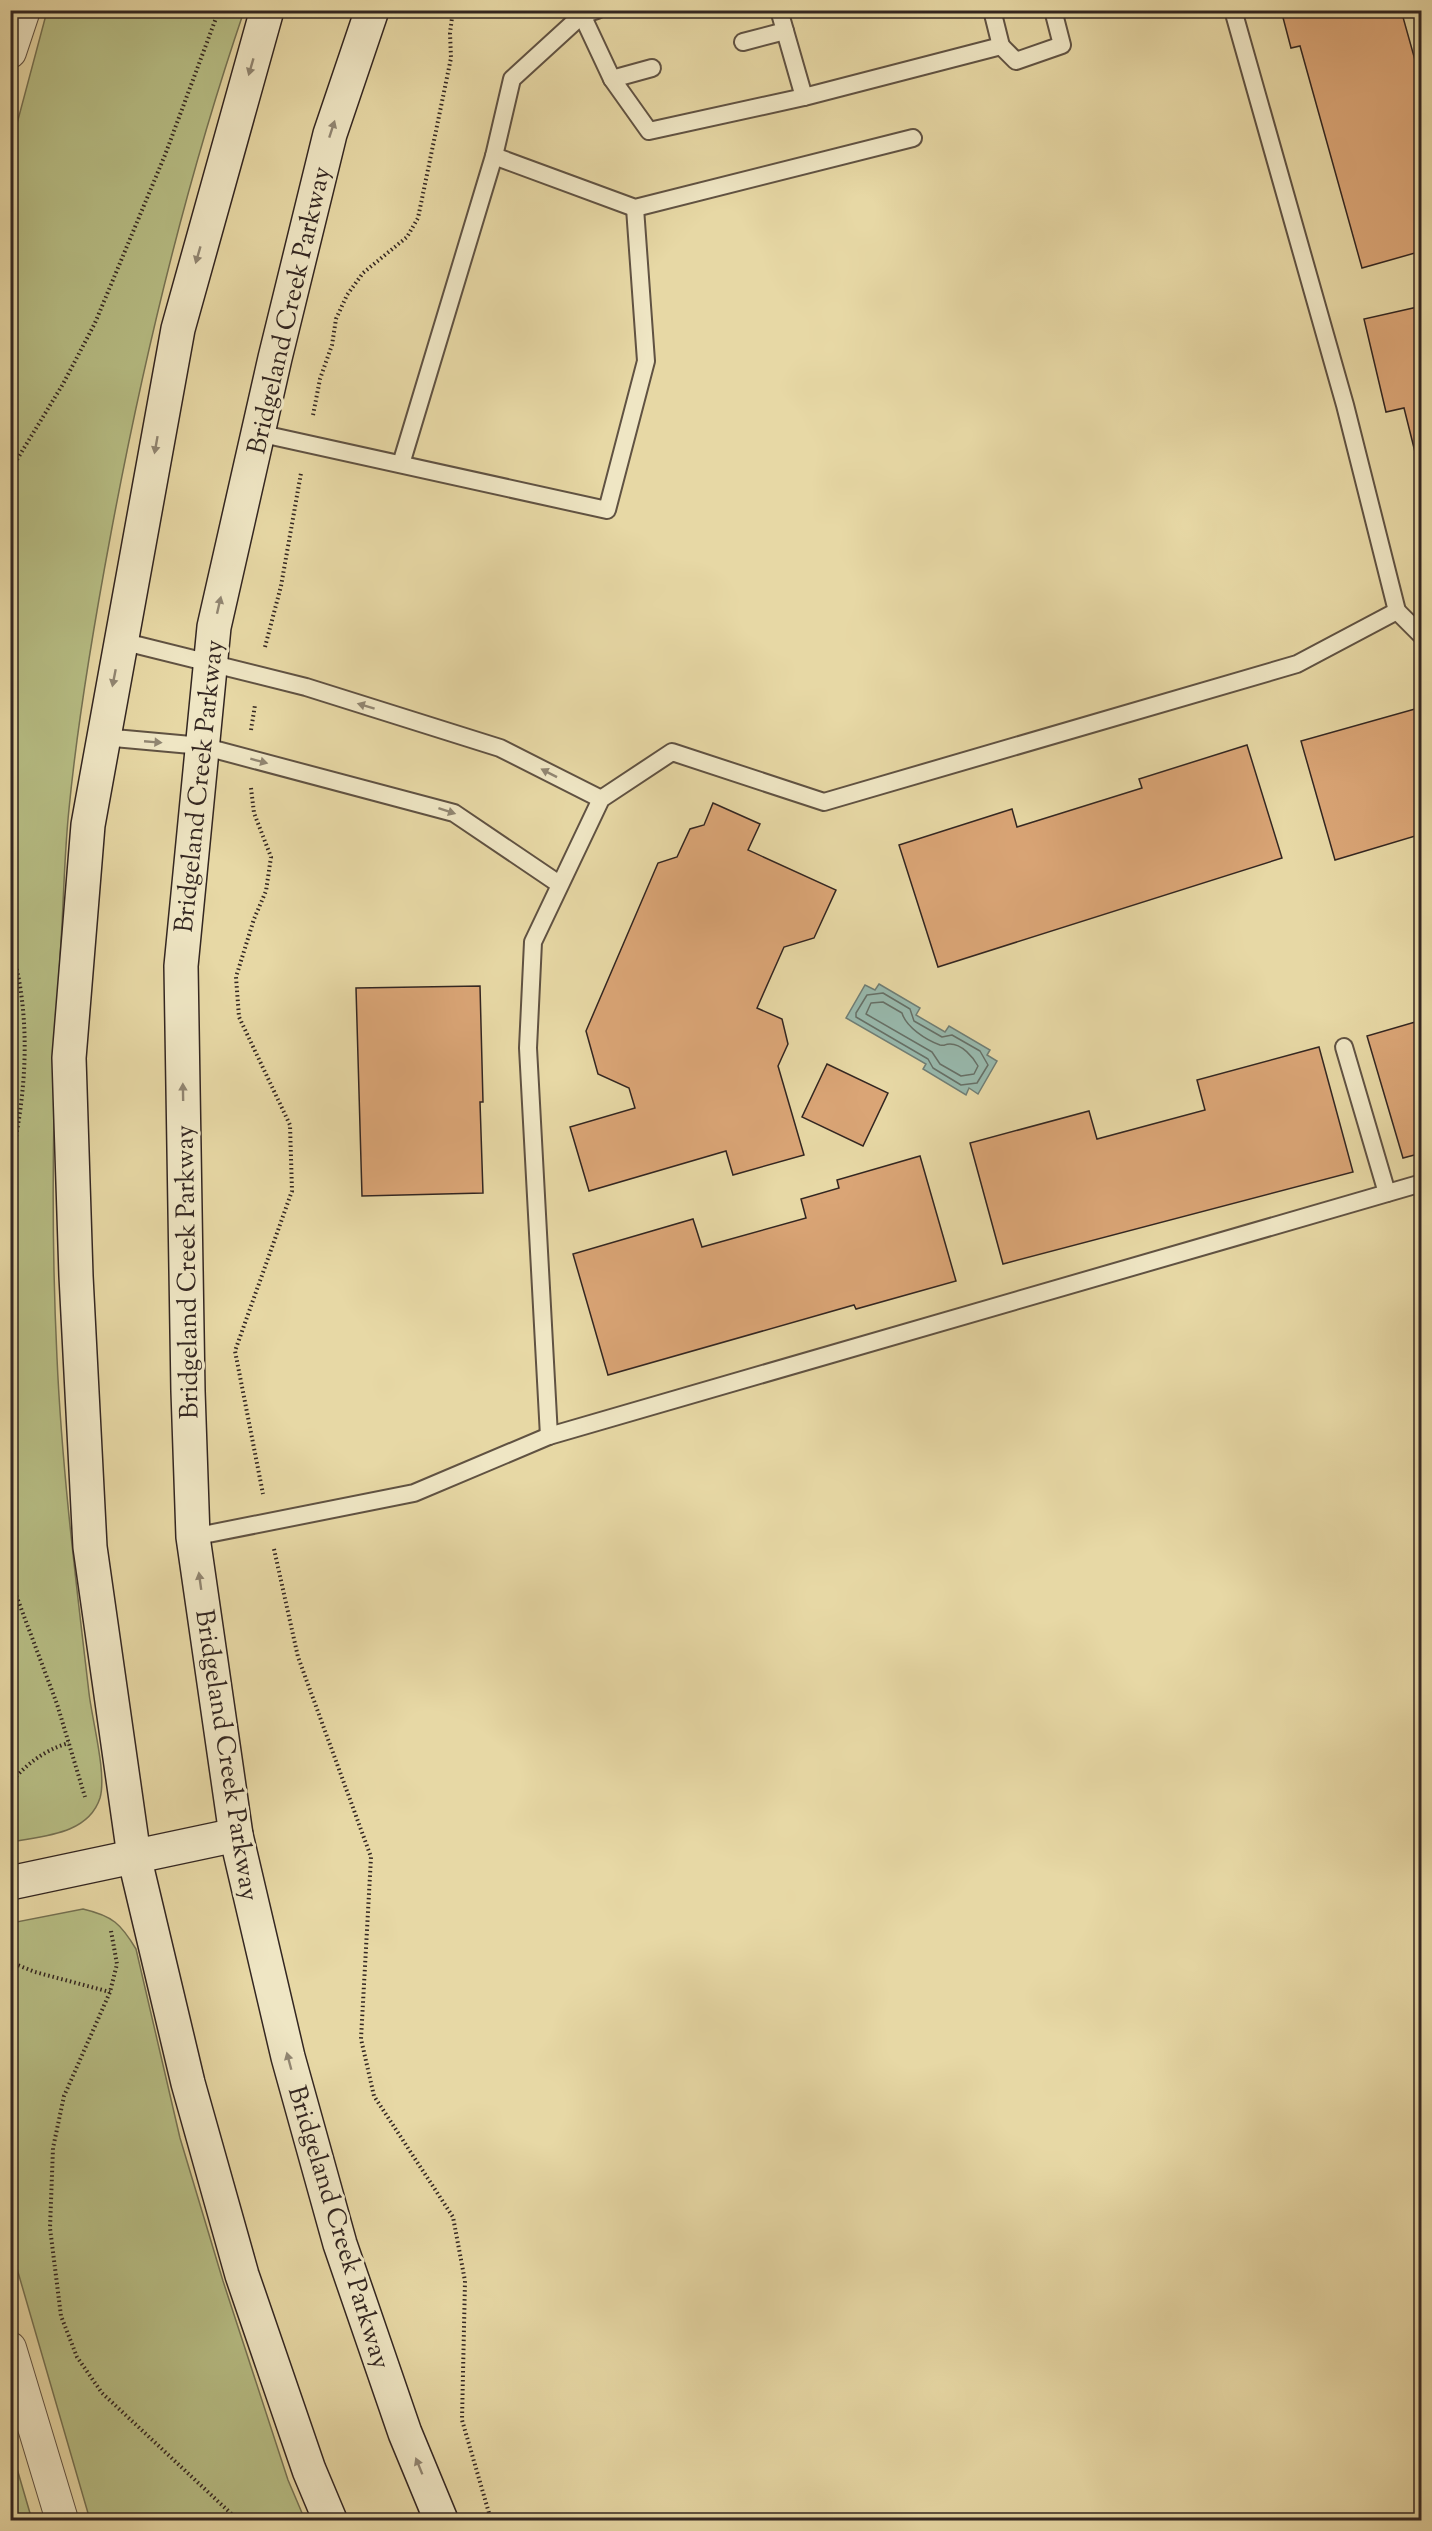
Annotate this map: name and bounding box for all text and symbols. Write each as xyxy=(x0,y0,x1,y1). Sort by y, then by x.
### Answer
one-way arrow xyxy=(246,58,255,76)
one-way arrow xyxy=(328,120,337,138)
street label: Bridgeland Creek Parkway xyxy=(239,163,342,458)
one-way arrow xyxy=(193,245,203,264)
one-way arrow xyxy=(152,435,161,454)
one-way arrow xyxy=(215,595,224,614)
street label: Bridgeland Creek Parkway xyxy=(167,638,234,935)
one-way arrow xyxy=(109,669,118,688)
one-way arrow xyxy=(357,701,375,710)
one-way arrow xyxy=(143,737,162,747)
one-way arrow xyxy=(250,757,268,766)
one-way arrow xyxy=(540,768,557,778)
one-way arrow xyxy=(438,807,456,816)
one-way arrow xyxy=(178,1083,188,1102)
street label: Bridgeland Creek Parkway xyxy=(167,1124,210,1419)
one-way arrow xyxy=(195,1571,204,1590)
street label: Bridgeland Creek Parkway xyxy=(184,1607,267,1904)
one-way arrow xyxy=(284,2052,293,2070)
street label: Bridgeland Creek Parkway xyxy=(277,2082,398,2374)
one-way arrow xyxy=(414,2457,424,2475)

